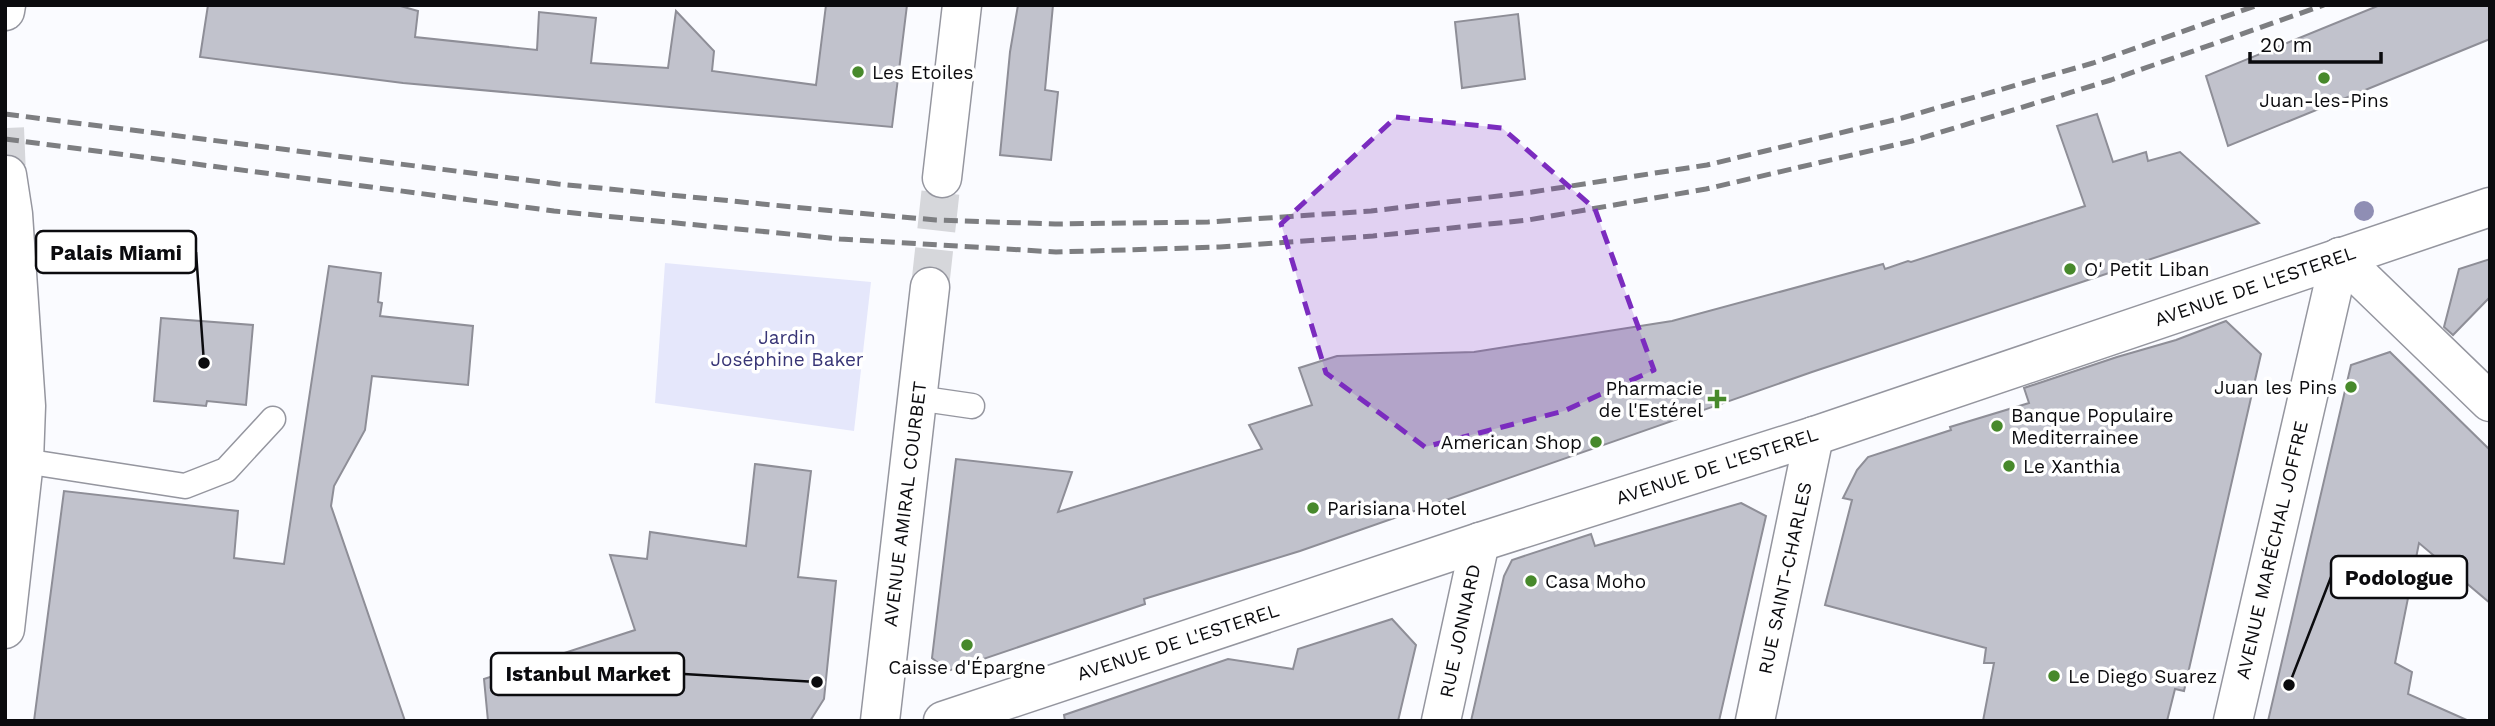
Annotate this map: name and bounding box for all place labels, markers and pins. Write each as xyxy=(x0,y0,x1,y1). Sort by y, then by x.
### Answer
place label: Les Etoiles xyxy=(872,61,973,84)
marker: Les Etoiles xyxy=(850,64,866,80)
marker: Juan-les-Pins xyxy=(2316,70,2332,86)
place label: Juan-les-Pins xyxy=(2259,89,2389,112)
callout: Palais Miami xyxy=(36,231,196,273)
place label: O' Petit Liban xyxy=(2084,258,2210,281)
marker: O' Petit Liban xyxy=(2062,261,2078,277)
place label: Juan les Pins xyxy=(2214,376,2337,399)
place label: Pharmacie de l'Estérel xyxy=(1599,377,1703,422)
marker: Juan les Pins xyxy=(2343,379,2359,395)
marker: Pharmacie de l'Estérel xyxy=(1709,391,1725,407)
place label: Banque Populaire Mediterrainee xyxy=(2011,404,2174,449)
marker: Banque Populaire Mediterrainee xyxy=(1989,418,2005,434)
place label: American Shop xyxy=(1441,431,1582,454)
marker: American Shop xyxy=(1588,434,1604,450)
place label: Le Xanthia xyxy=(2023,455,2121,478)
marker: Le Xanthia xyxy=(2001,458,2017,474)
place label: Parisiana Hotel xyxy=(1327,497,1466,520)
marker: Parisiana Hotel xyxy=(1305,500,1321,516)
callout: Podologue xyxy=(2331,556,2467,598)
place label: Casa Moho xyxy=(1545,570,1646,593)
marker: Casa Moho xyxy=(1523,573,1539,589)
marker: Caisse d'Épargne xyxy=(959,637,975,653)
callout: Istanbul Market xyxy=(491,653,684,695)
place label: Caisse d'Épargne xyxy=(888,656,1046,679)
place label: Le Diego Suarez xyxy=(2068,665,2217,688)
marker: Le Diego Suarez xyxy=(2046,668,2062,684)

